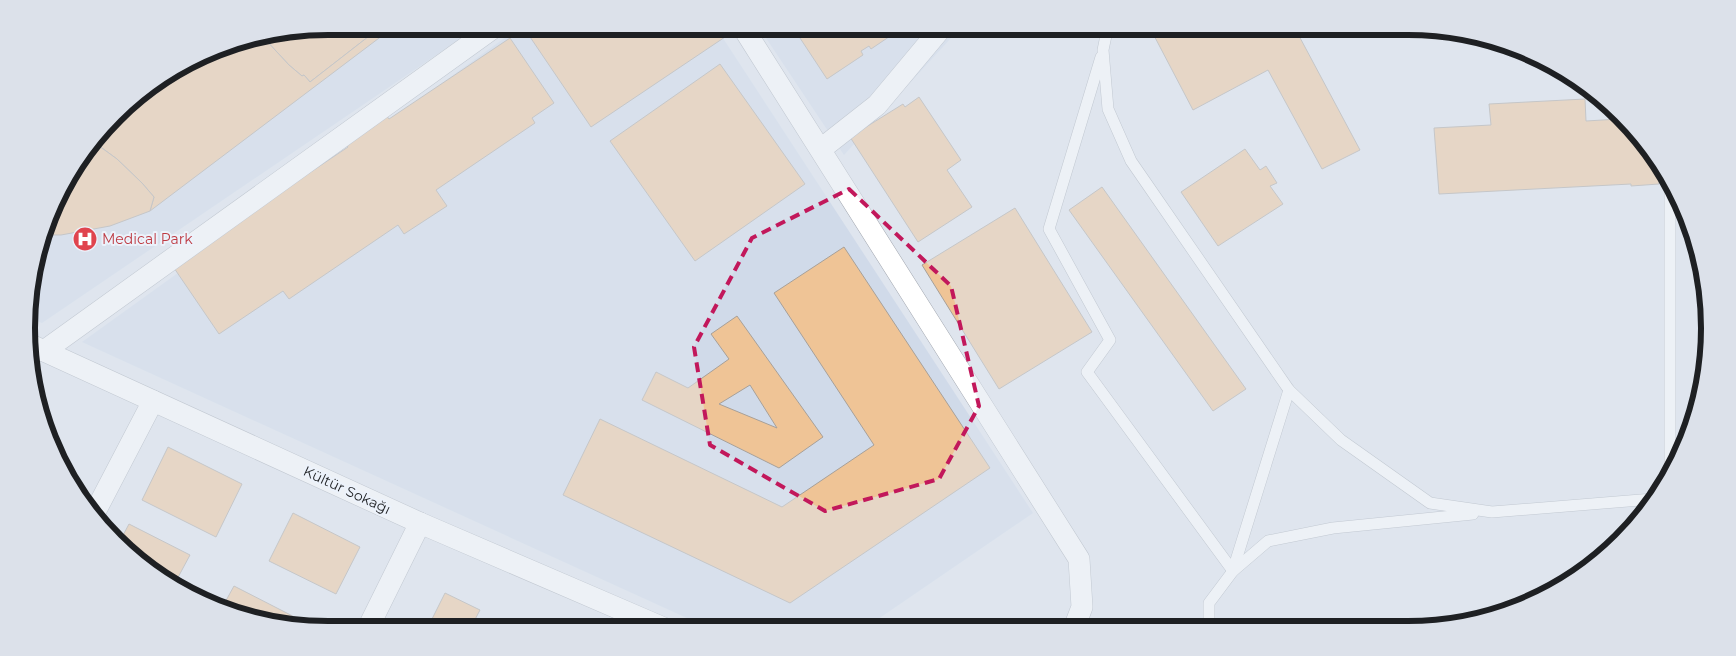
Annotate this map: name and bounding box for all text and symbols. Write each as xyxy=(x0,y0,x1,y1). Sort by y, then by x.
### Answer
hospital icon: Medical Park xyxy=(72,226,98,252)
place label: Medical Park xyxy=(102,230,193,248)
street label: Kültür Sokağı xyxy=(300,462,394,518)

